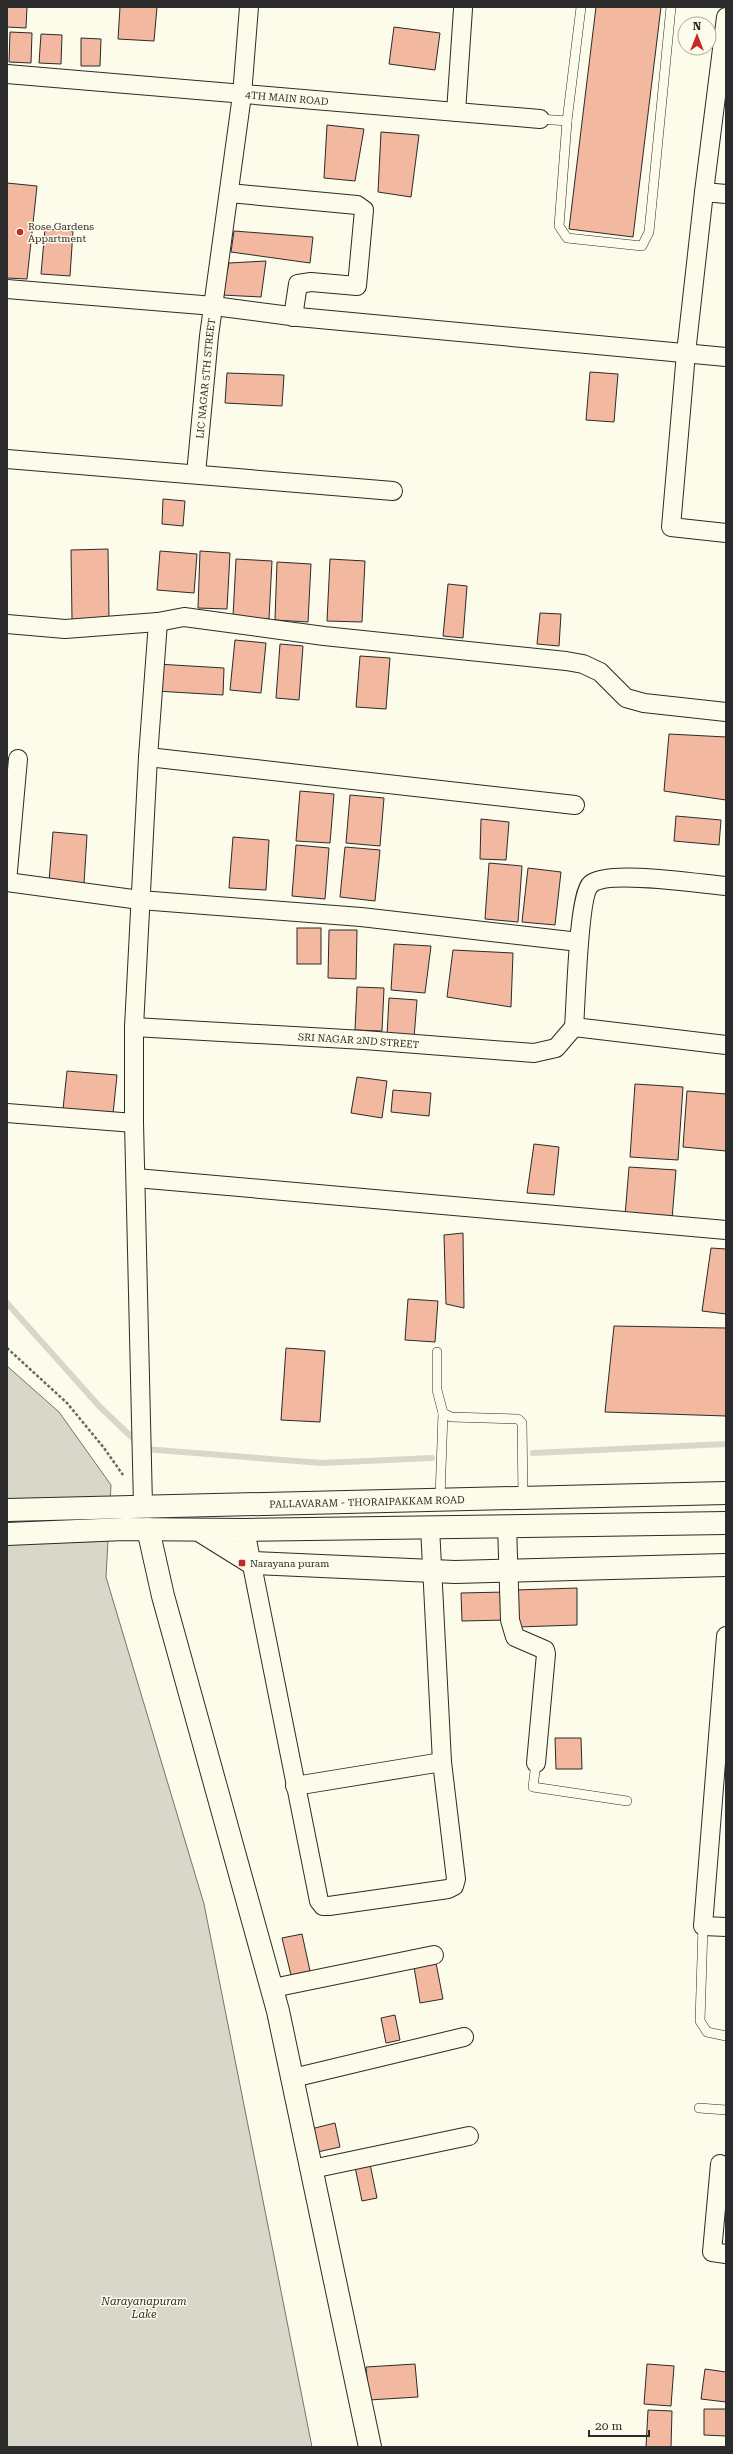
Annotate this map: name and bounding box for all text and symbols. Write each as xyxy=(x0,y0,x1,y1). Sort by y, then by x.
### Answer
north arrow xyxy=(677,16,717,56)
text: N xyxy=(693,20,702,33)
street label: 4TH MAIN ROAD xyxy=(245,89,329,107)
place label: Rose Gardens Appartment xyxy=(28,221,94,244)
marker: Rose Gardens Appartment xyxy=(15,227,25,237)
street label: LIC NAGAR 5TH STREET xyxy=(194,317,217,439)
street label: SRI NAGAR 2ND STREET xyxy=(298,1031,420,1050)
street label: PALLAVARAM - THORAIPAKKAM ROAD xyxy=(269,1494,465,1509)
marker: Narayana puram xyxy=(237,1558,247,1568)
place label: Narayana puram xyxy=(250,1558,329,1569)
water label: Narayanapuram Lake xyxy=(100,2295,187,2321)
scale bar xyxy=(589,2412,649,2438)
text: 20 m xyxy=(595,2419,622,2433)

